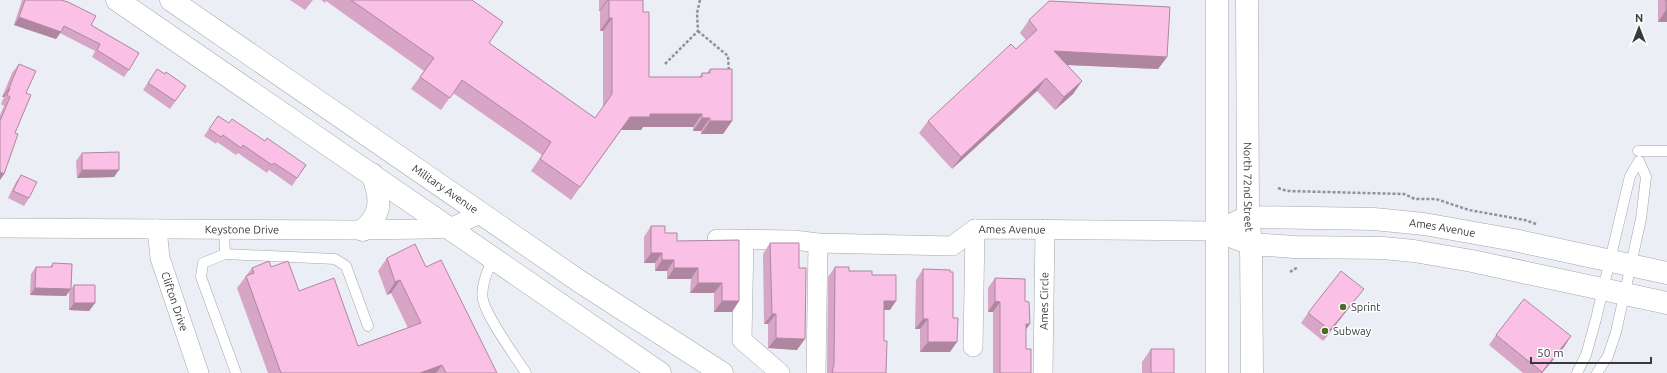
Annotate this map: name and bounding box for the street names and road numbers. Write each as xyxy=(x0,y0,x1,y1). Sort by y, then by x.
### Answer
street label: North 72nd Street xyxy=(1242,142,1256,233)
street label: Military Avenue xyxy=(410,162,480,216)
street label: Ames Avenue xyxy=(1409,217,1477,239)
street label: Keystone Drive xyxy=(205,223,279,236)
street label: Ames Avenue xyxy=(979,223,1046,236)
street label: Clifton Drive xyxy=(159,270,190,333)
street label: Ames Circle xyxy=(1038,272,1050,330)

